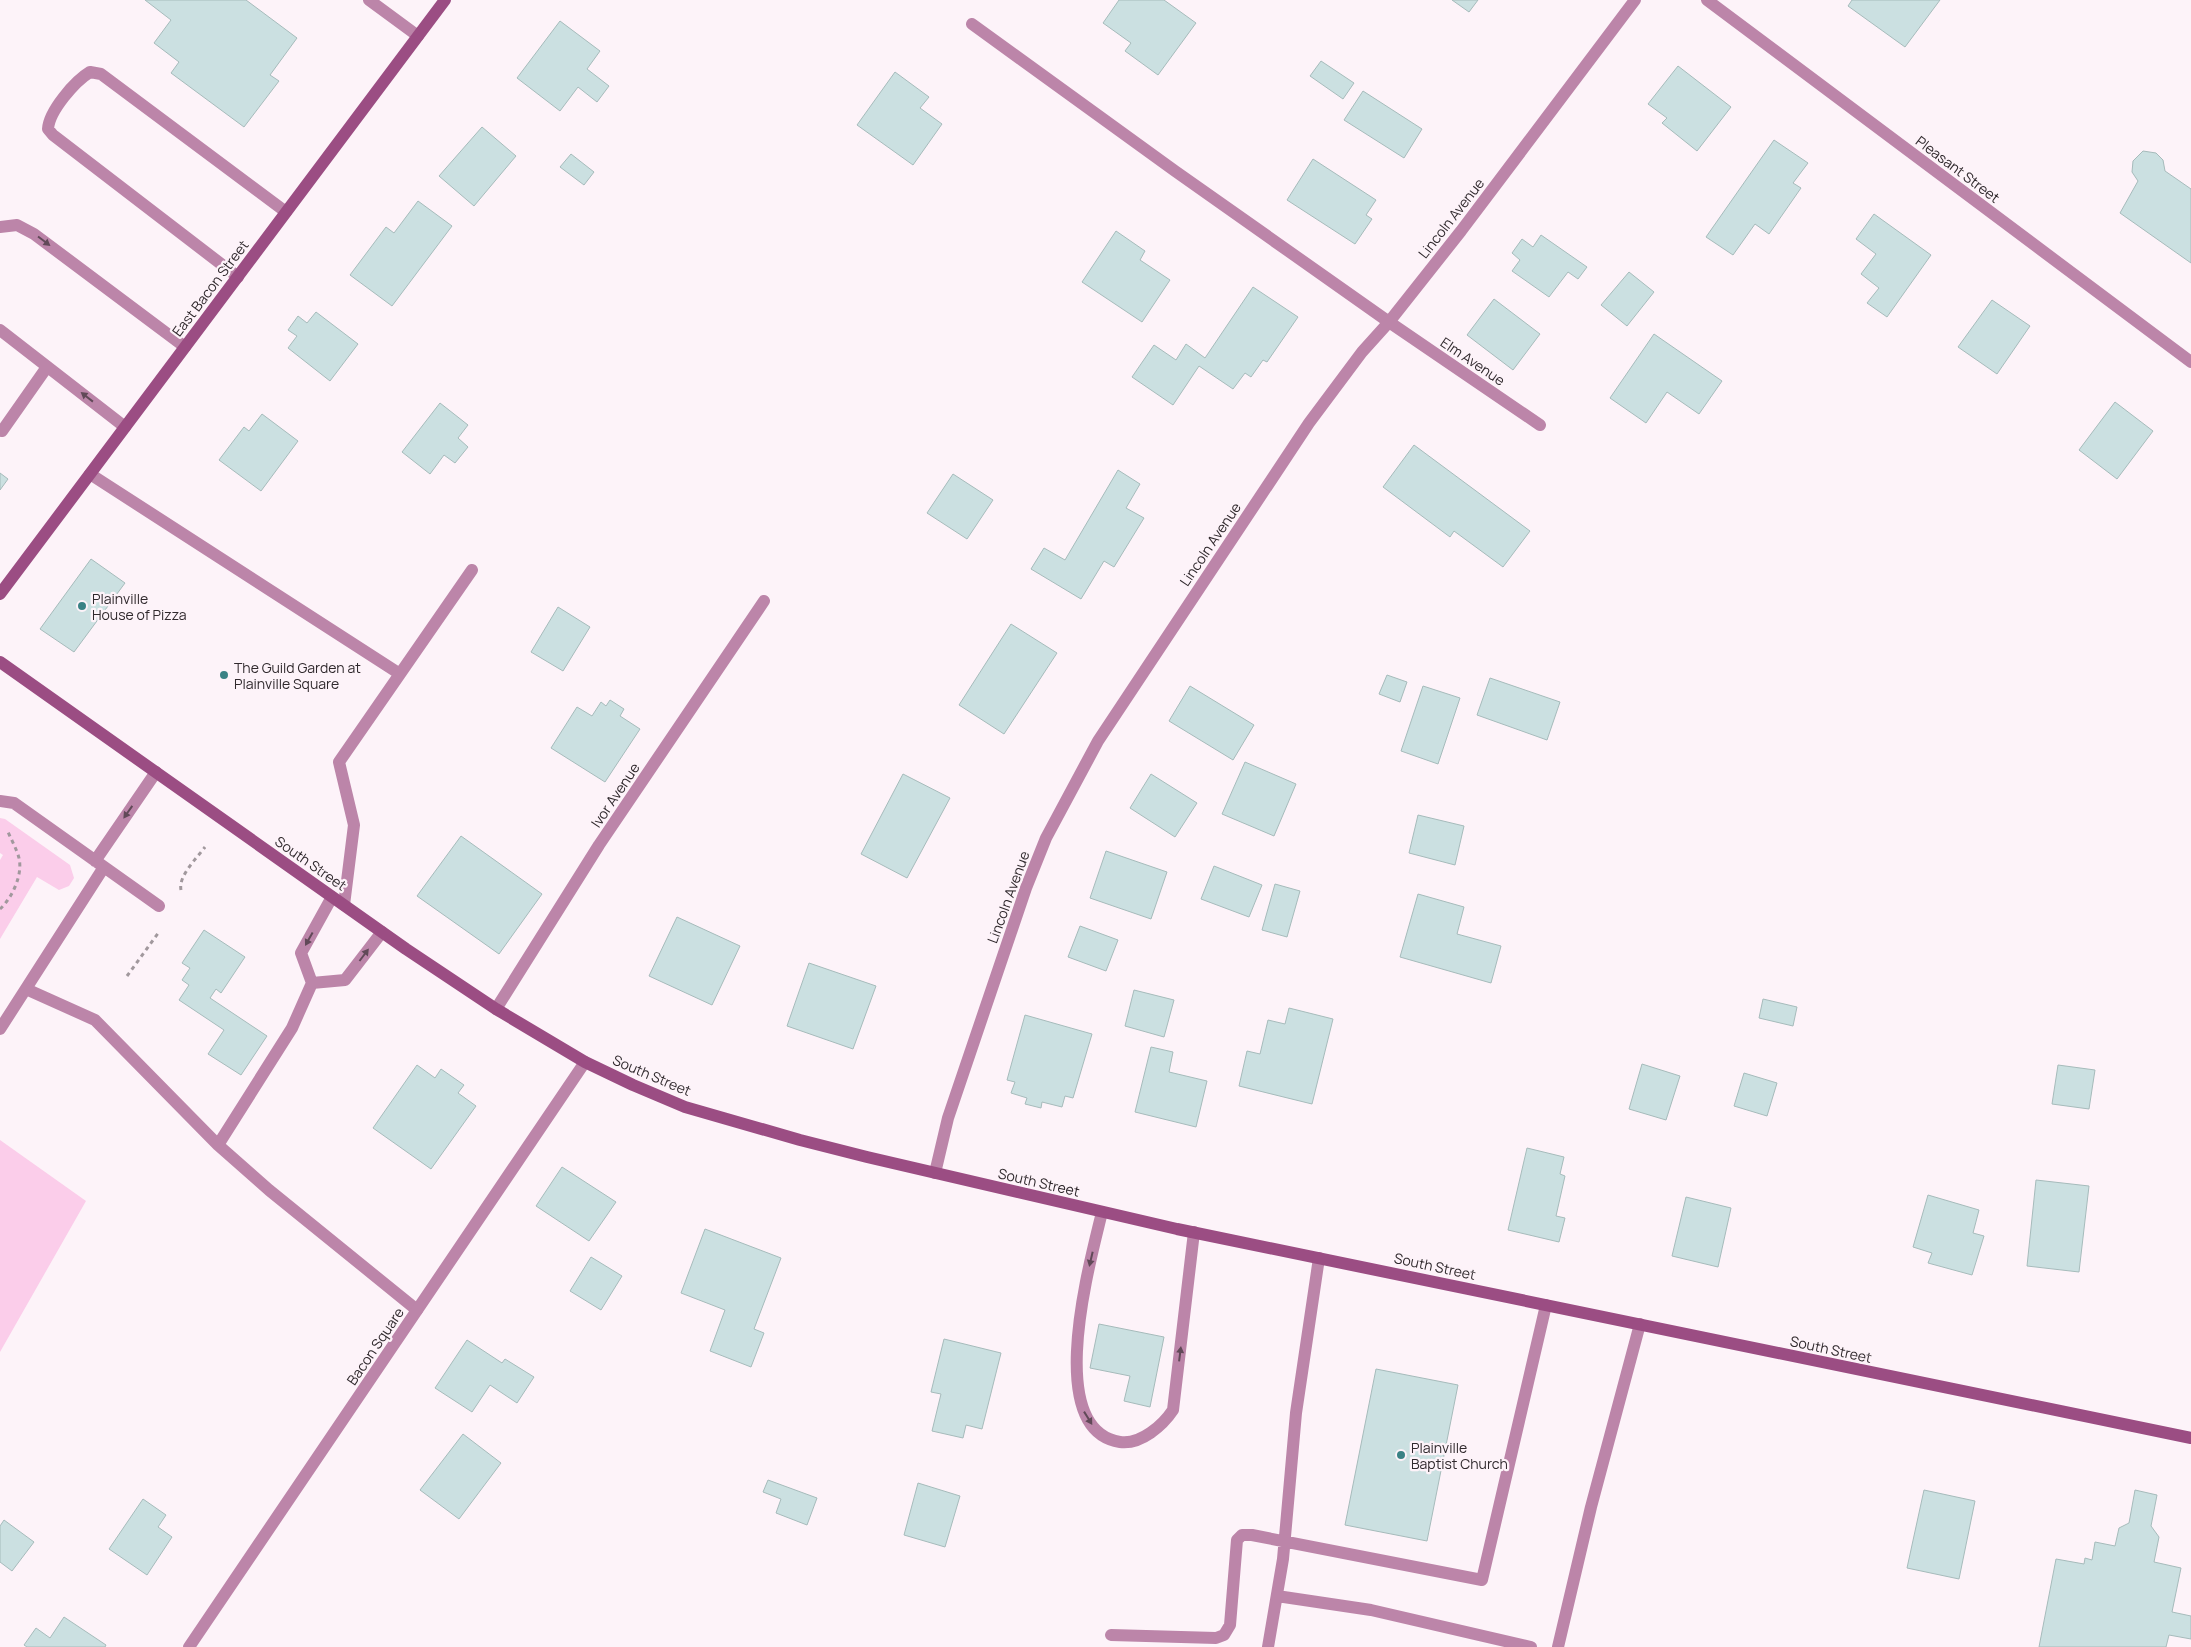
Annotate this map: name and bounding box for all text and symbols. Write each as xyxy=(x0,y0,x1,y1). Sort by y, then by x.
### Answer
street label: Pleasant Street xyxy=(1912,131,2004,207)
street label: Lincoln Avenue xyxy=(1414,174,1488,262)
one-way arrow xyxy=(37,236,50,247)
street label: East Bacon Street xyxy=(168,236,253,340)
street label: Elm Avenue xyxy=(1437,332,1509,390)
one-way arrow xyxy=(80,392,94,402)
street label: Lincoln Avenue xyxy=(1175,499,1245,589)
place label: Plainville House of Pizza xyxy=(92,589,186,624)
marker: Plainville House of Pizza xyxy=(76,600,88,612)
place label: The Guild Garden at Plainville Square xyxy=(234,658,361,693)
marker: The Guild Garden at Plainville Square xyxy=(218,669,230,681)
street label: Ivor Avenue xyxy=(586,759,644,831)
one-way arrow xyxy=(123,805,133,819)
street label: South Street xyxy=(272,831,351,895)
street label: Lincoln Avenue xyxy=(983,848,1033,946)
one-way arrow xyxy=(305,932,313,946)
one-way arrow xyxy=(359,948,369,962)
street label: South Street xyxy=(610,1050,694,1100)
street label: South Street xyxy=(996,1163,1082,1201)
street label: South Street xyxy=(1392,1248,1478,1284)
one-way arrow xyxy=(1087,1252,1095,1267)
street label: Bacon Square xyxy=(342,1304,408,1388)
street label: South Street xyxy=(1788,1331,1874,1367)
one-way arrow xyxy=(1176,1346,1184,1362)
one-way arrow xyxy=(1083,1412,1093,1425)
place label: Plainville Baptist Church xyxy=(1411,1438,1508,1473)
marker: Plainville Baptist Church xyxy=(1395,1449,1407,1461)

